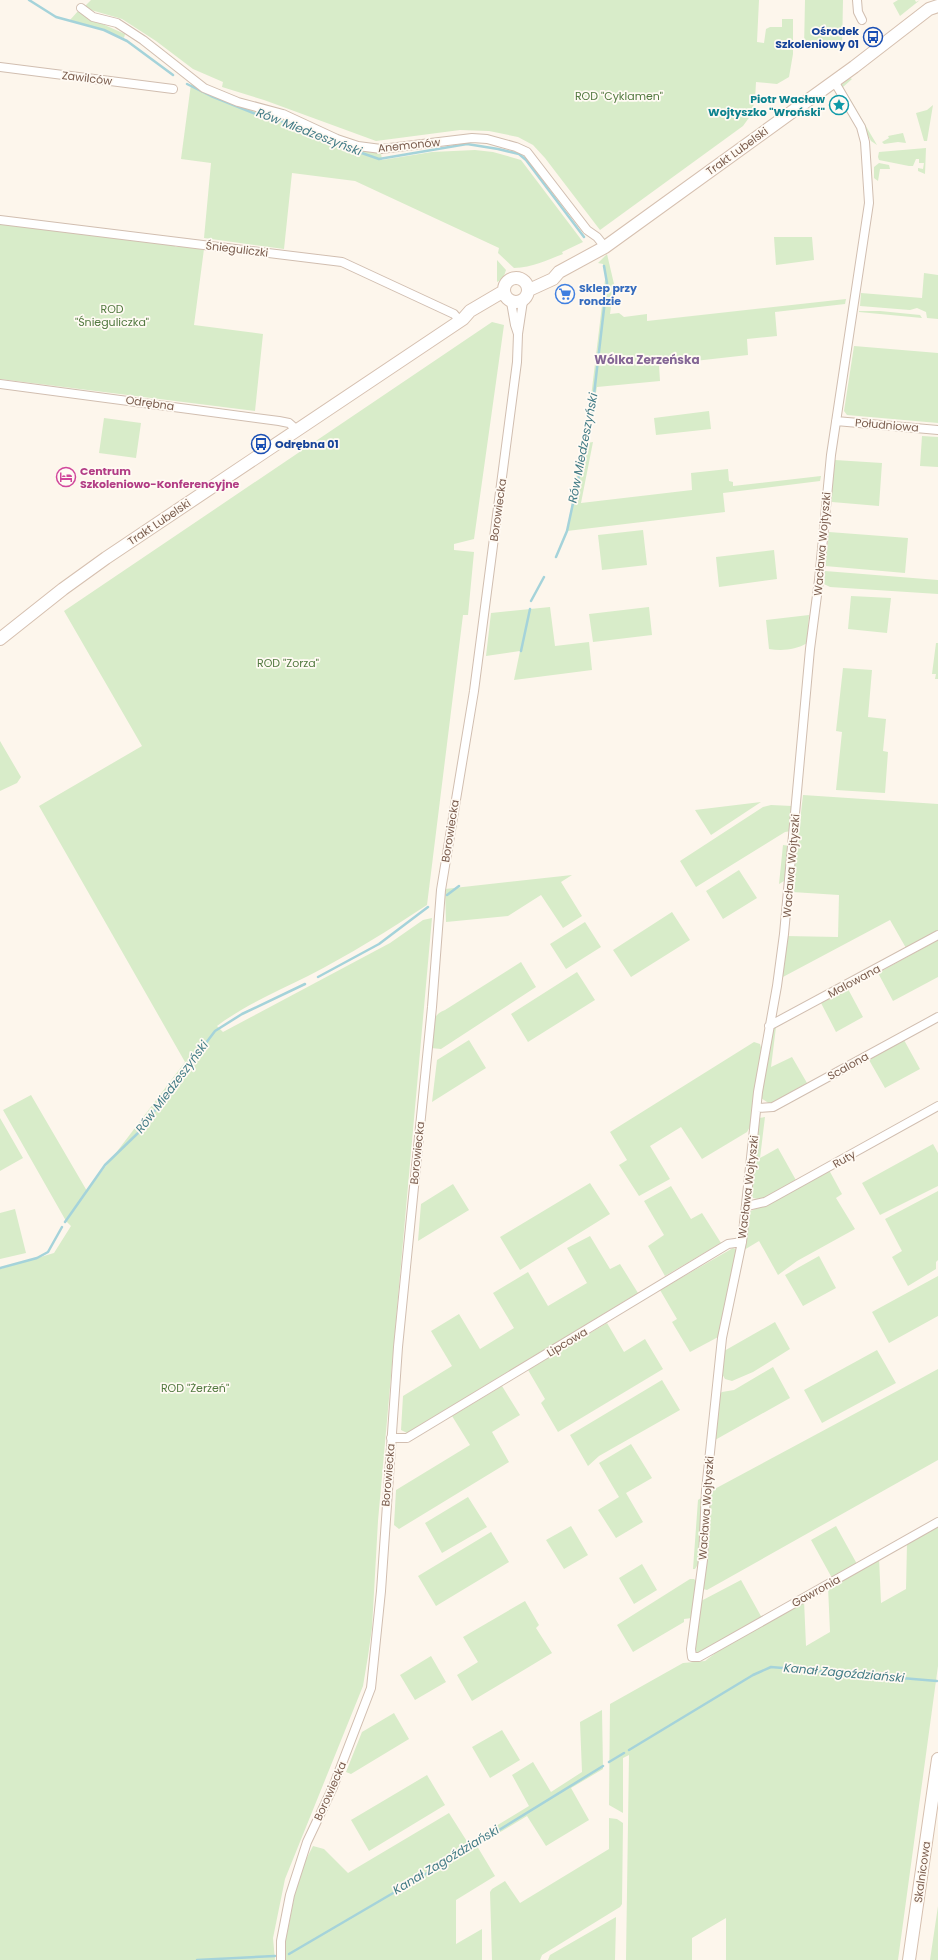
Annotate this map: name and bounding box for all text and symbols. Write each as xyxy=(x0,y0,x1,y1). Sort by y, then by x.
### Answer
place label: Ośrodek Szkoleniowy 01 xyxy=(775,23,859,52)
bus stop icon: Ośrodek Szkoleniowy 01 xyxy=(862,26,884,48)
street label: Zawilców xyxy=(61,67,113,89)
park label: ROD "Cyklamen" xyxy=(575,88,663,104)
place label: Piotr Wacław Wojtyszko "Wroński" xyxy=(708,91,825,120)
place icon: Piotr Wacław Wojtyszko "Wroński" xyxy=(828,94,850,116)
water label: Rów Miedzeszyński xyxy=(254,104,365,160)
street label: Trakt Lubelski xyxy=(703,123,771,179)
street label: Anemonów xyxy=(377,134,441,156)
street label: Śnieguliczki xyxy=(205,237,270,261)
place label: Sklep przy rondzie xyxy=(579,280,637,309)
supermarket icon: Sklep przy rondzie xyxy=(554,283,576,305)
park label: ROD "Śnieguliczka" xyxy=(75,301,149,330)
district label: Wólka Zerzeńska xyxy=(594,351,700,368)
water label: Rów Miedzeszyński xyxy=(564,390,602,504)
street label: Odrębna xyxy=(125,392,175,414)
street label: Południowa xyxy=(854,414,920,436)
bus stop icon: Odrębna 01 xyxy=(250,433,272,455)
place label: Odrębna 01 xyxy=(275,436,339,452)
place label: Centrum Szkoleniowo-Konferencyjne xyxy=(80,463,240,492)
hotel icon: Centrum Szkoleniowo-Konferencyjne xyxy=(55,466,77,488)
street label: Borowiecka xyxy=(486,478,510,542)
street label: Wacława Wojtyszki xyxy=(809,491,835,597)
street label: Trakt Lubelski xyxy=(124,495,194,549)
park label: ROD "Zorza" xyxy=(257,655,319,671)
street label: Borowiecka xyxy=(437,799,463,863)
street label: Wacława Wojtyszki xyxy=(778,813,804,919)
street label: Malowana xyxy=(825,960,883,1002)
water label: Rów Miedzeszyński xyxy=(131,1036,213,1136)
street label: Scalona xyxy=(825,1048,871,1084)
street label: Borowiecka xyxy=(406,1121,428,1185)
street label: Wacława Wojtyszki xyxy=(734,1134,762,1240)
street label: Ruty xyxy=(830,1146,859,1172)
street label: Lipcowa xyxy=(544,1324,590,1360)
park label: ROD "Żerżeń" xyxy=(161,1380,229,1396)
street label: Borowiecka xyxy=(377,1443,399,1507)
street label: Wacława Wojtyszki xyxy=(694,1455,718,1561)
street label: Gawronia xyxy=(789,1571,843,1611)
water label: Kanał Zagoździański xyxy=(783,1659,906,1686)
street label: Borowiecka xyxy=(310,1759,350,1823)
water label: Kanał Zagoździański xyxy=(389,1821,503,1898)
street label: Skalnicowa xyxy=(910,1840,934,1904)

